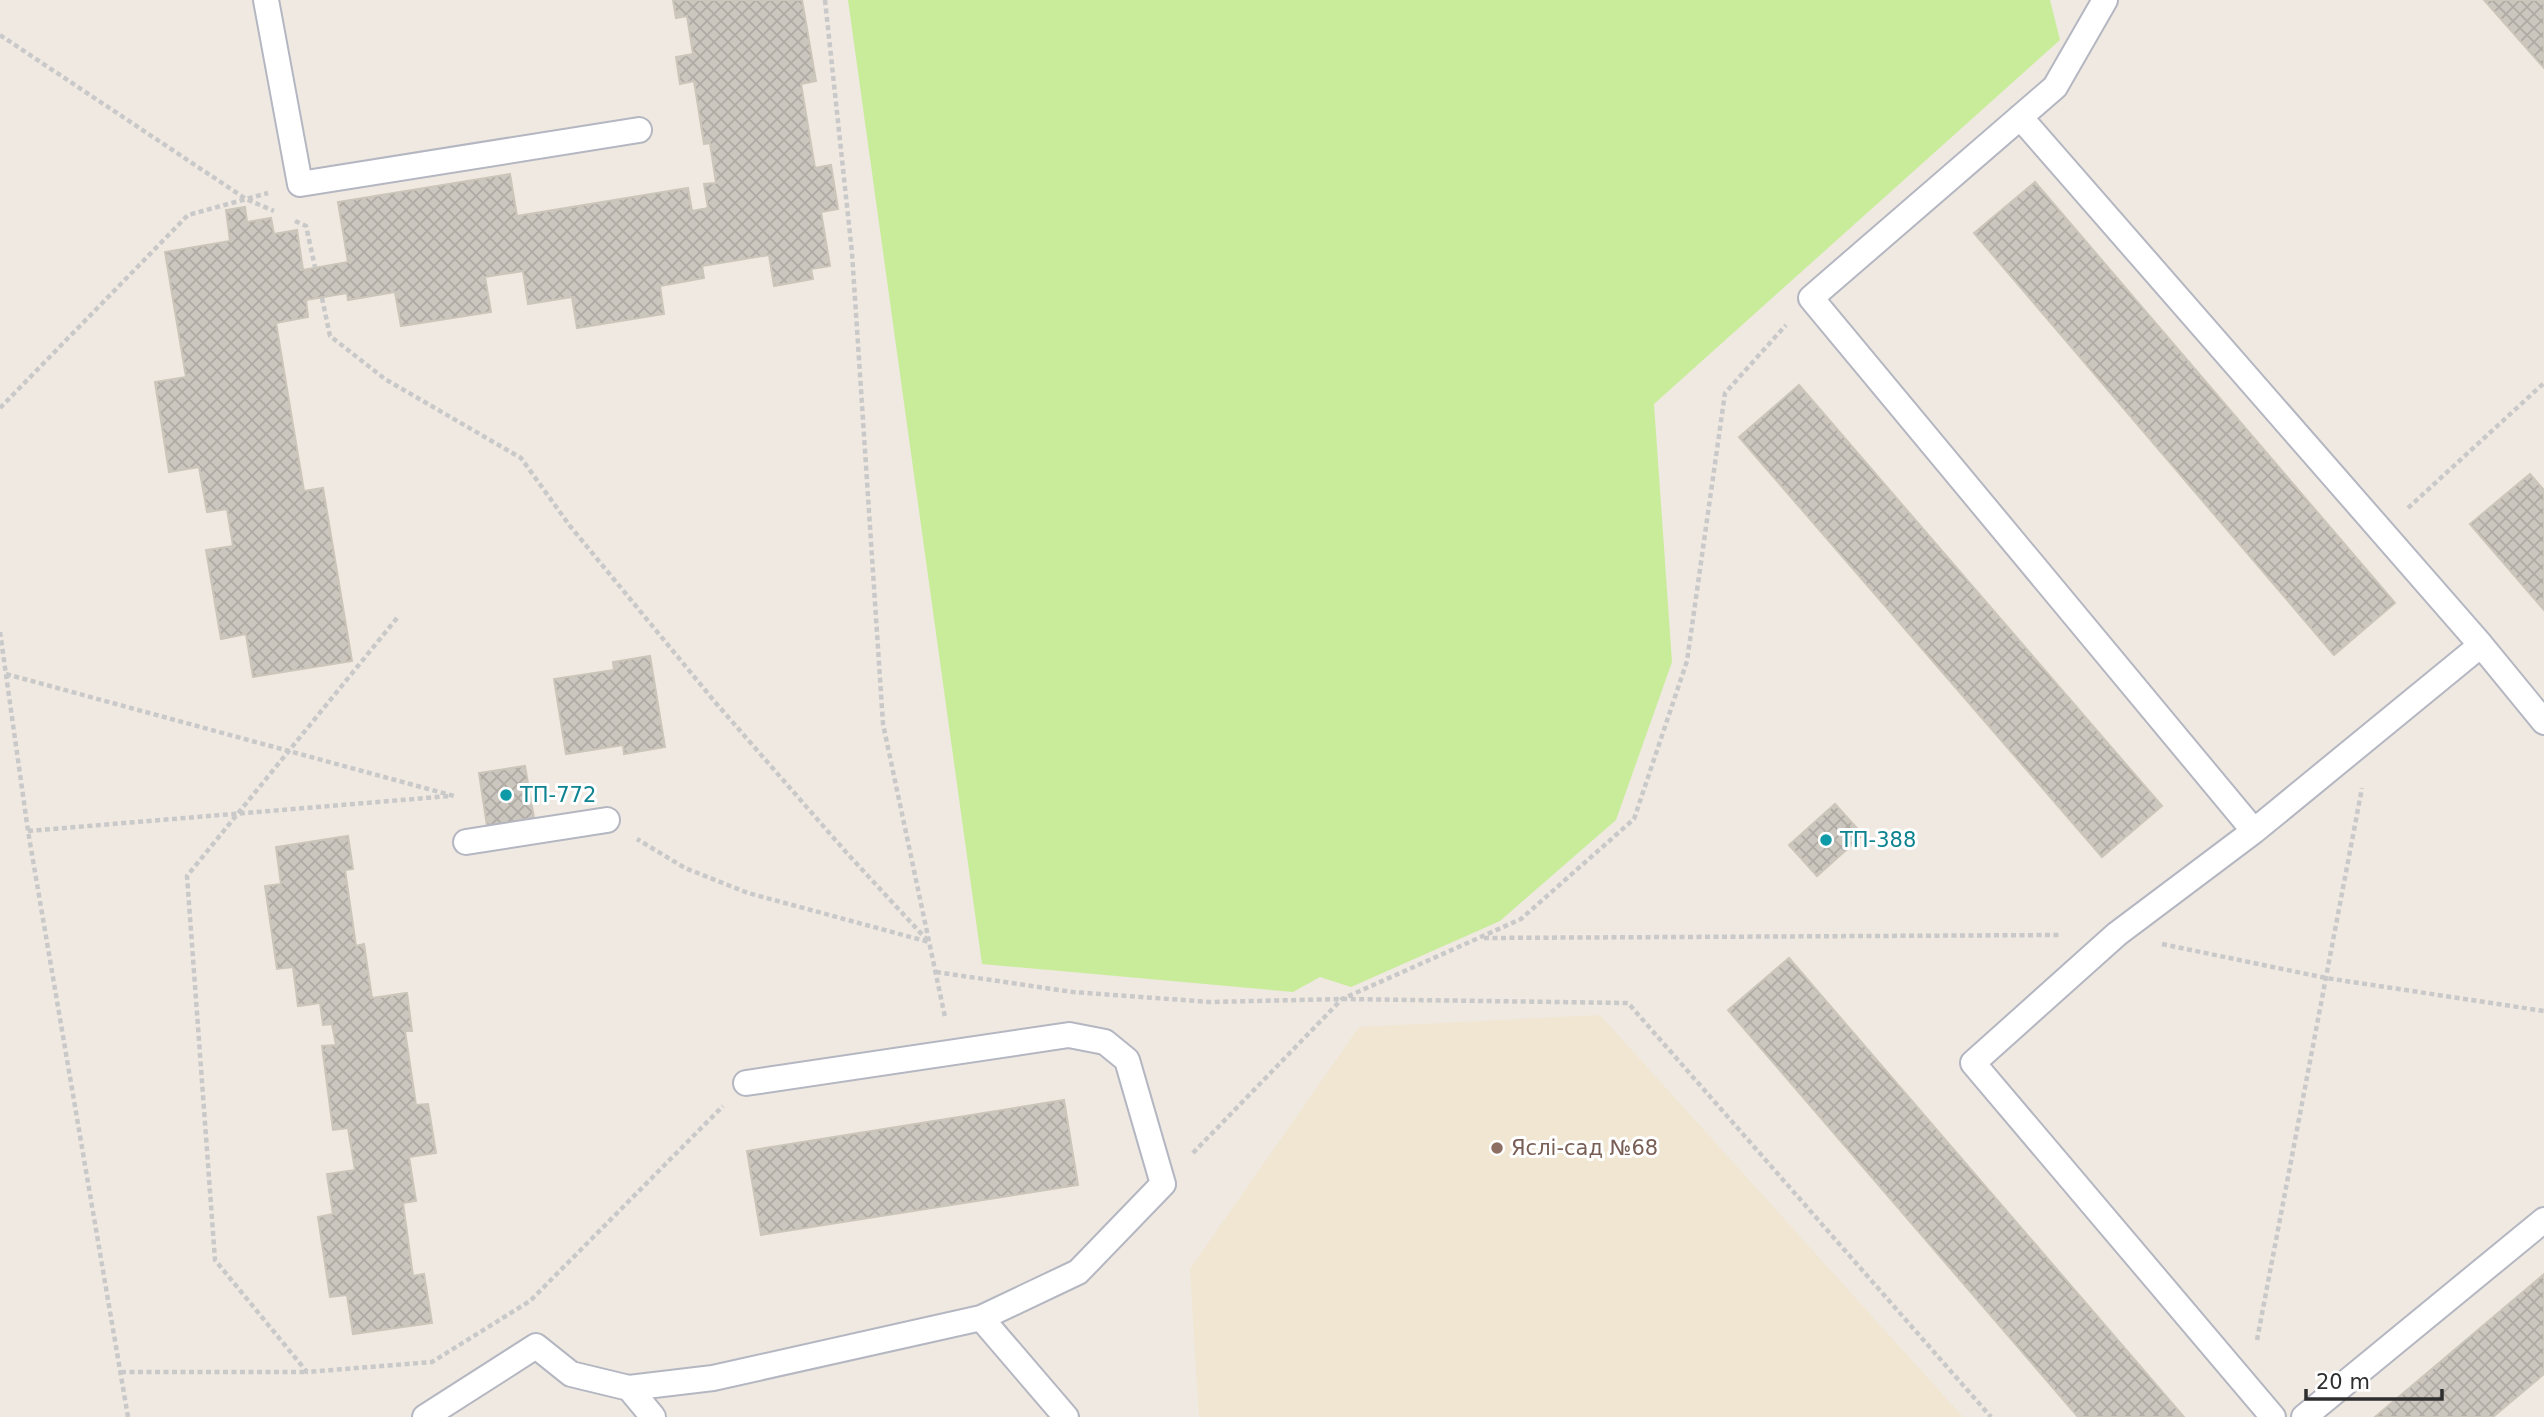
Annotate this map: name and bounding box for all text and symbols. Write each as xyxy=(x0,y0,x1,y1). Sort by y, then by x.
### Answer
place label: ТП-772 xyxy=(519,783,596,807)
marker: ТП-772 xyxy=(498,787,514,803)
place label: ТП-388 xyxy=(1839,828,1916,852)
marker: ТП-388 xyxy=(1818,832,1834,848)
place label: Яслі-сад №68 xyxy=(1511,1136,1658,1160)
marker: Яслі-сад №68 xyxy=(1489,1140,1505,1156)
scale bar xyxy=(2306,1358,2442,1402)
text: 20 m xyxy=(2316,1370,2370,1394)

